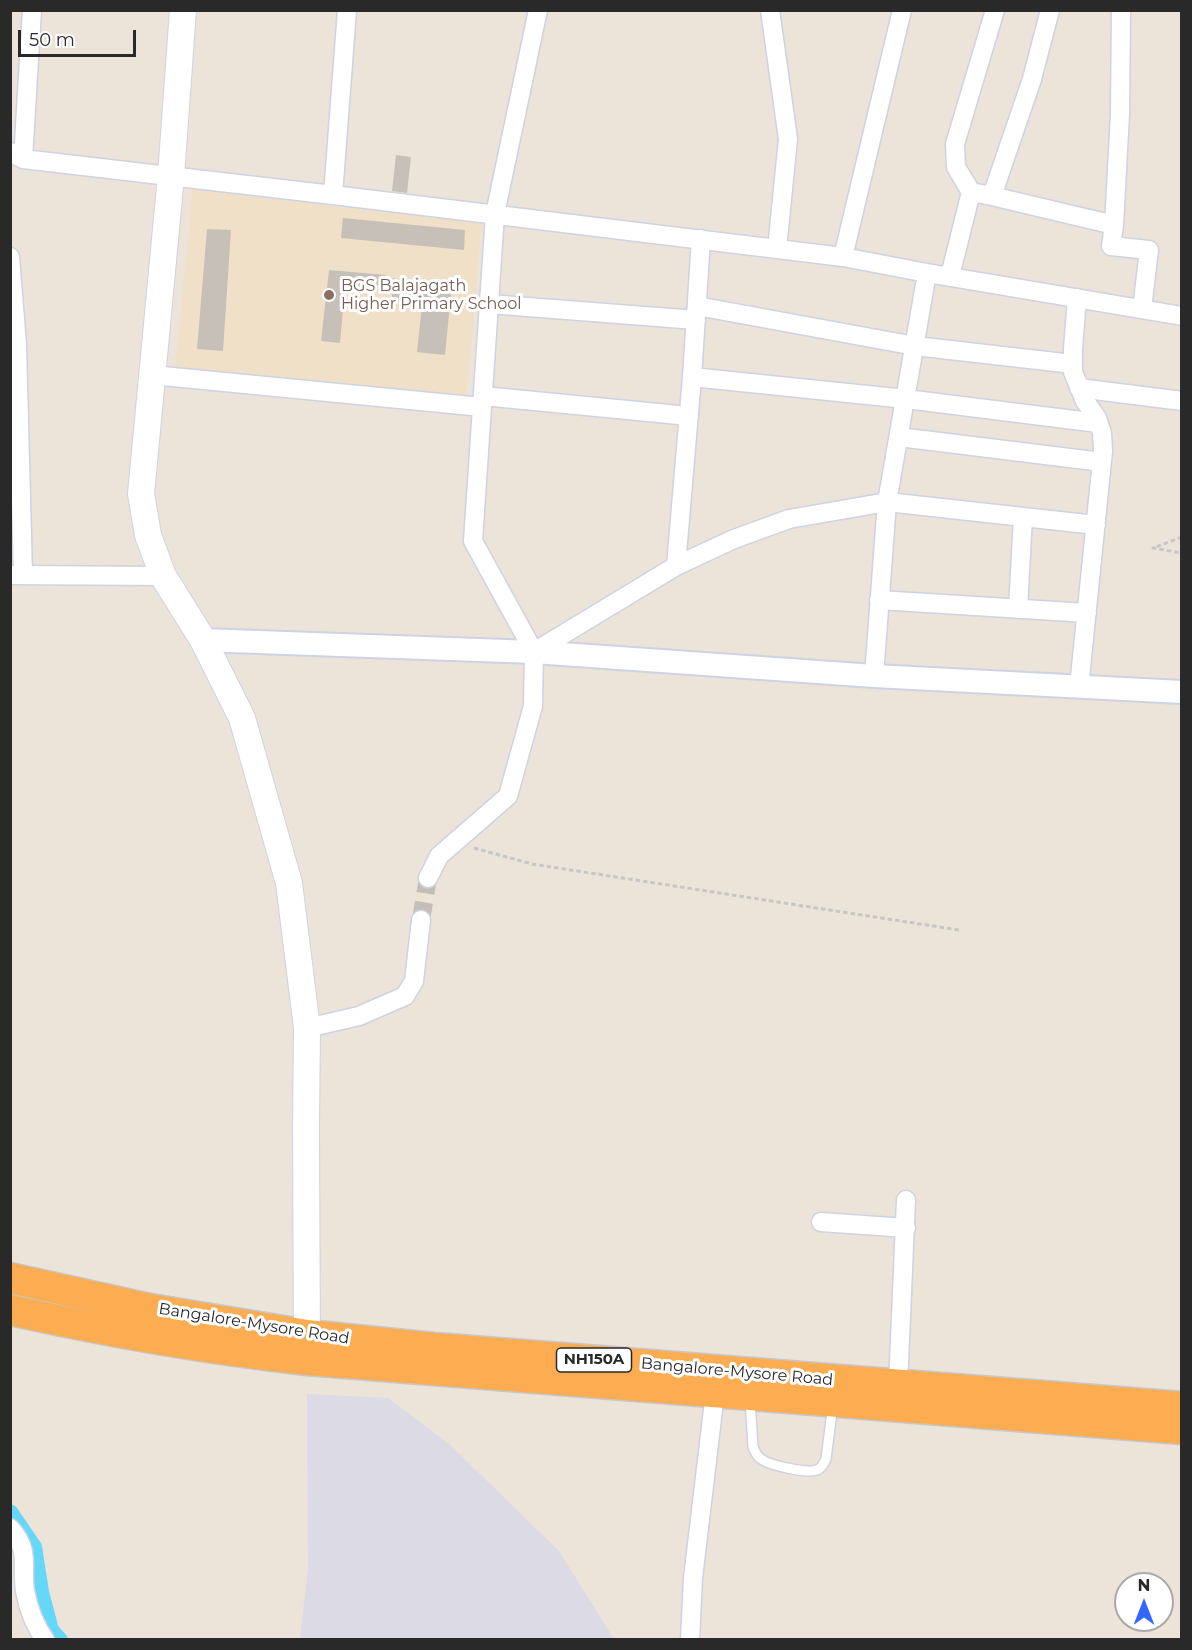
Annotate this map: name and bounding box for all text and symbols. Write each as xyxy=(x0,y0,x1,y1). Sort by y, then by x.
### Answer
scale bar xyxy=(21,18,140,56)
text: 50 m xyxy=(29,29,75,51)
place label: BGS Balajagath Higher Primary School xyxy=(341,276,522,314)
marker: BGS Balajagath Higher Primary School xyxy=(322,288,336,302)
street label: Bangalore-Mysore Road xyxy=(157,1299,351,1349)
road number: NH150A xyxy=(556,1348,632,1372)
street label: Bangalore-Mysore Road xyxy=(640,1354,834,1390)
north arrow xyxy=(1114,1572,1174,1632)
text: N xyxy=(1138,1576,1150,1595)

